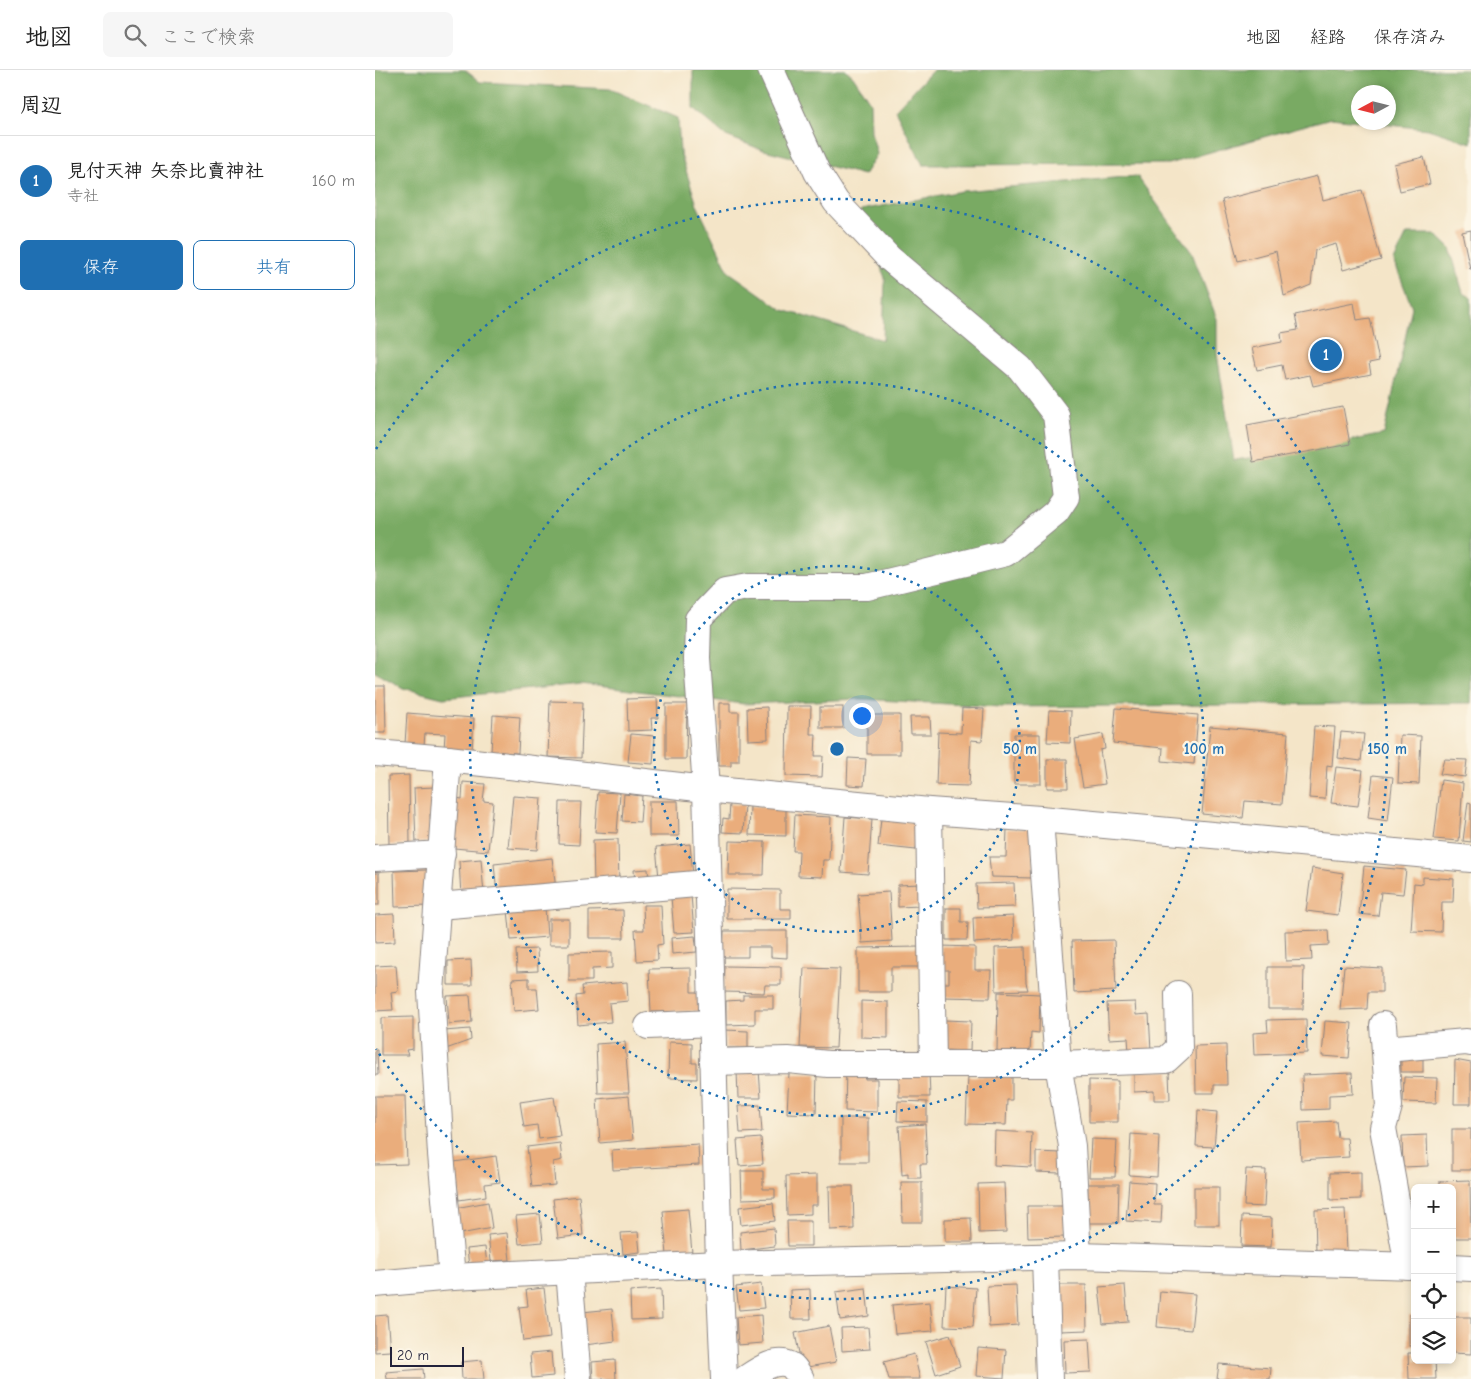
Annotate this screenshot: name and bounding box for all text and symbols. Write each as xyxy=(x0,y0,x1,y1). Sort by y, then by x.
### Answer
search box xyxy=(103,12,453,57)
icon: search xyxy=(121,21,149,49)
text: 地図 xyxy=(25,23,73,51)
text: ここで検索 xyxy=(161,26,256,48)
text: 地図 xyxy=(1246,27,1282,48)
text: 経路 xyxy=(1310,27,1346,48)
text: 保存済み xyxy=(1374,27,1446,48)
north arrow xyxy=(1351,85,1396,130)
text: 周辺 xyxy=(20,93,62,117)
text: 見付天神 矢奈比賣神社 xyxy=(67,160,264,182)
text: 1 xyxy=(33,172,39,190)
text: 160 m xyxy=(312,172,355,190)
text: 寺社 xyxy=(67,187,99,205)
button: 保存 xyxy=(20,240,183,290)
button: 共有 xyxy=(193,240,355,290)
pin: 1 xyxy=(1310,336,1342,374)
your location xyxy=(849,703,875,729)
centre of rings xyxy=(828,740,846,758)
text: 50 m xyxy=(1003,740,1037,758)
text: 100 m xyxy=(1184,740,1224,758)
text: 150 m xyxy=(1367,740,1407,758)
map controls xyxy=(1411,1184,1456,1364)
button: + xyxy=(1411,1184,1456,1229)
button: − xyxy=(1411,1229,1456,1274)
button: locate xyxy=(1411,1274,1456,1319)
button: layers xyxy=(1411,1319,1456,1364)
scale bar xyxy=(390,1344,464,1367)
text: 20 m xyxy=(397,1347,429,1364)

